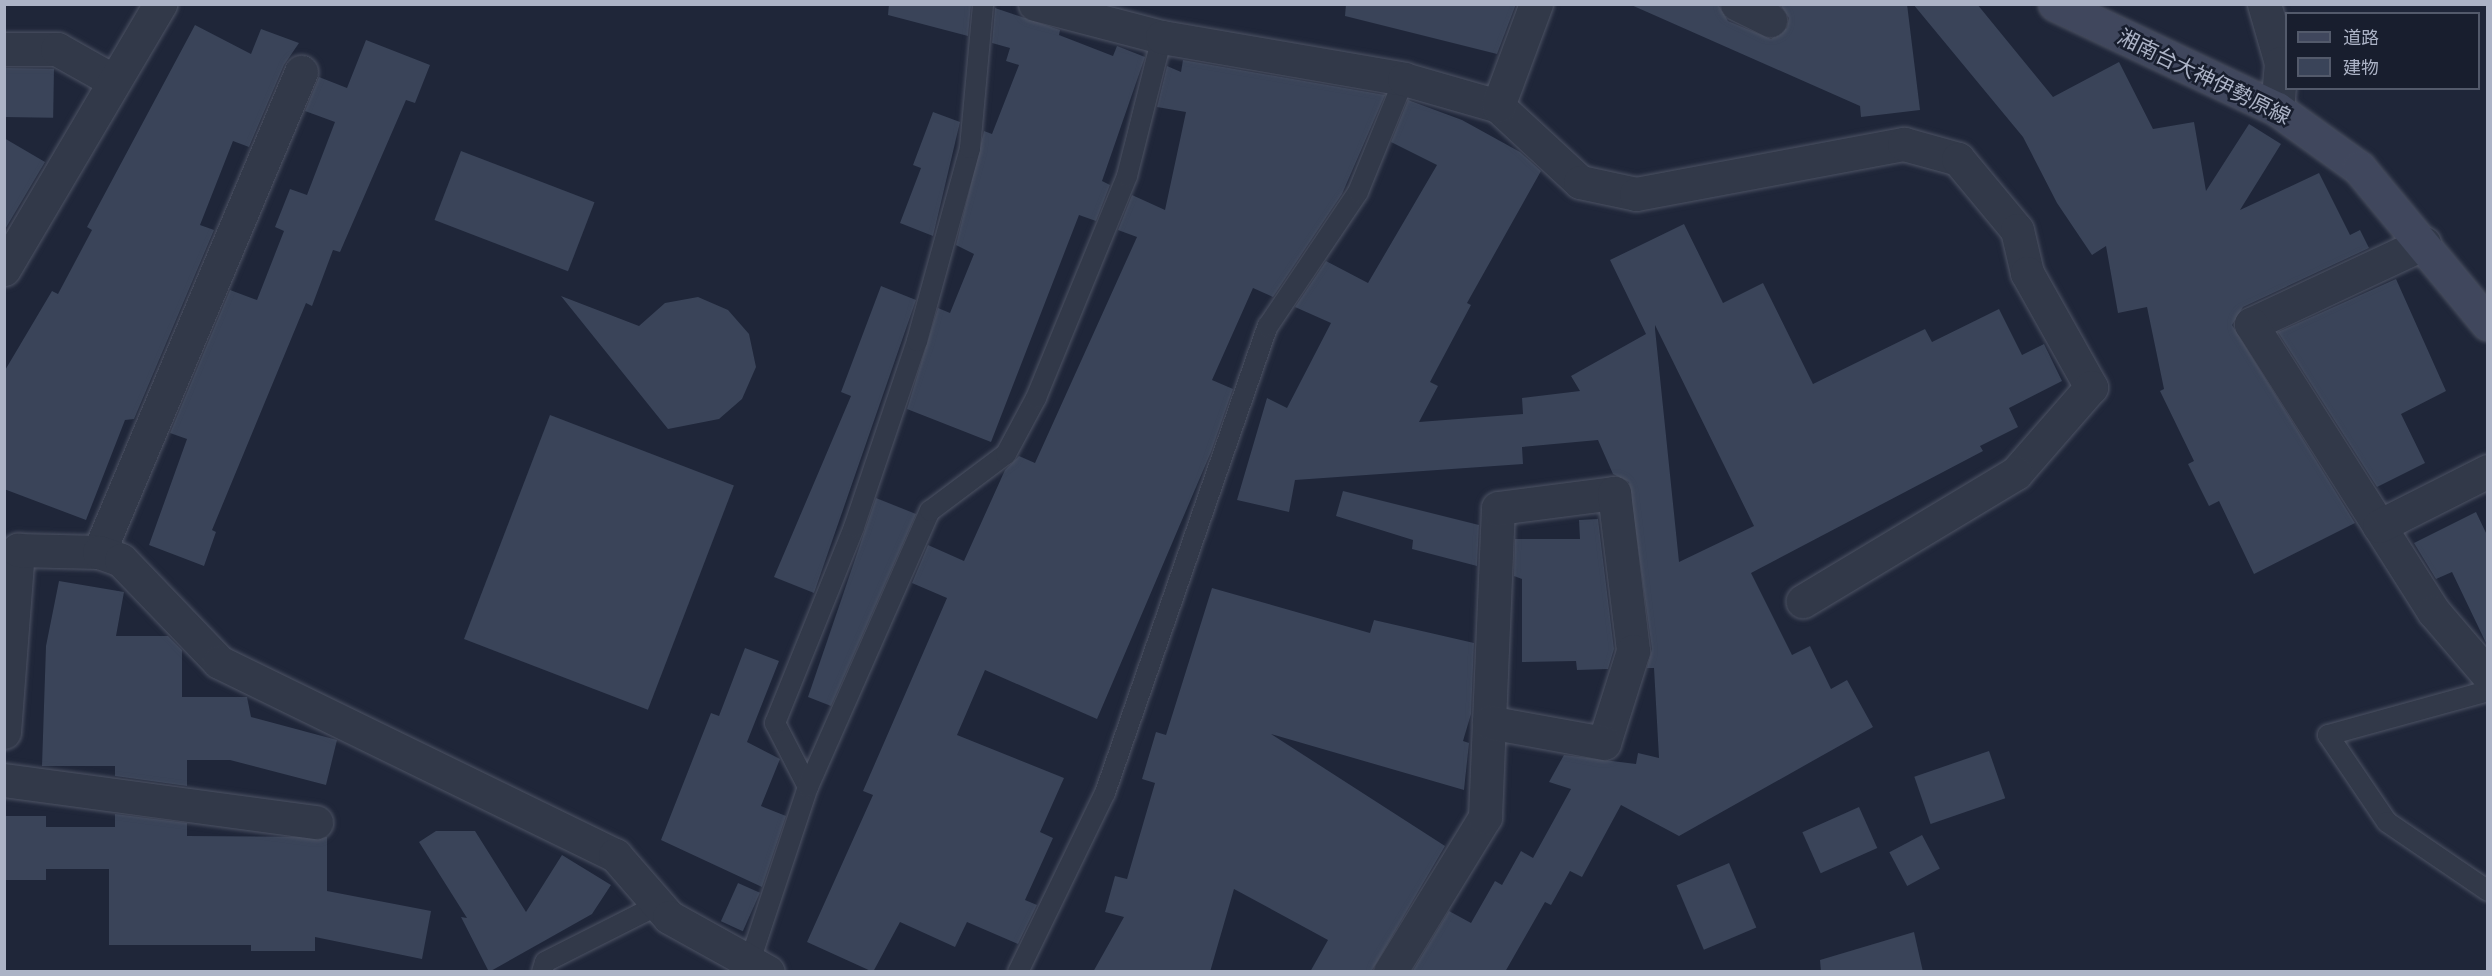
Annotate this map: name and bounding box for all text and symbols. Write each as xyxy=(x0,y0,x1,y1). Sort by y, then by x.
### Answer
legend xyxy=(2285,12,2480,90)
street label: 湘南台大神伊勢原線 xyxy=(2114,24,2294,130)
text: 道路 xyxy=(2343,25,2379,51)
text: 建物 xyxy=(2343,55,2379,81)

